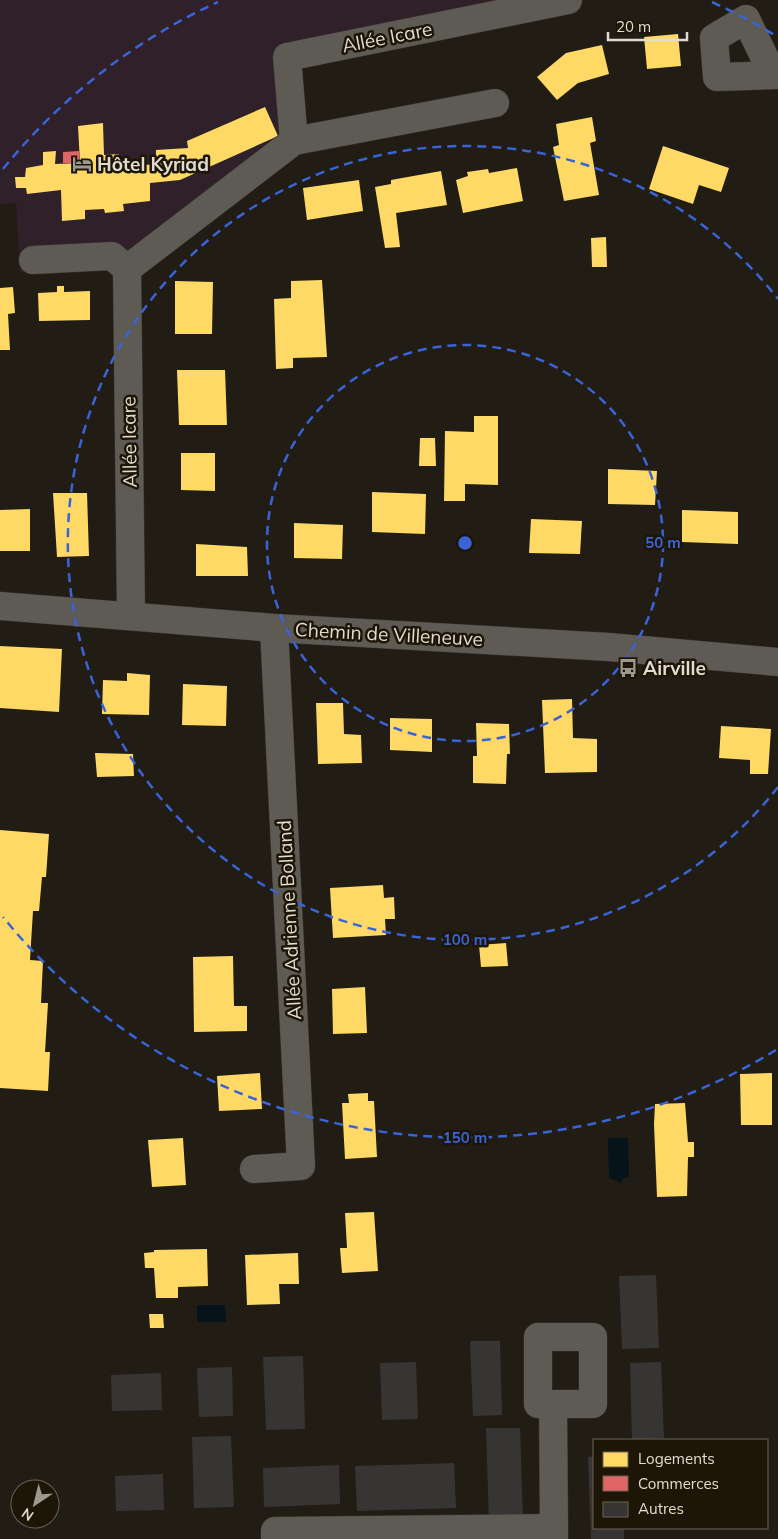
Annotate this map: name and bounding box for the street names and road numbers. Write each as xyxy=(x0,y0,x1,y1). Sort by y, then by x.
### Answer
street label: Allée Icare xyxy=(340,16,434,58)
street label: Allée Icare xyxy=(116,396,142,488)
street label: Chemin de Villeneuve xyxy=(294,617,484,651)
street label: Allée Adrienne Bolland xyxy=(272,820,306,1020)

